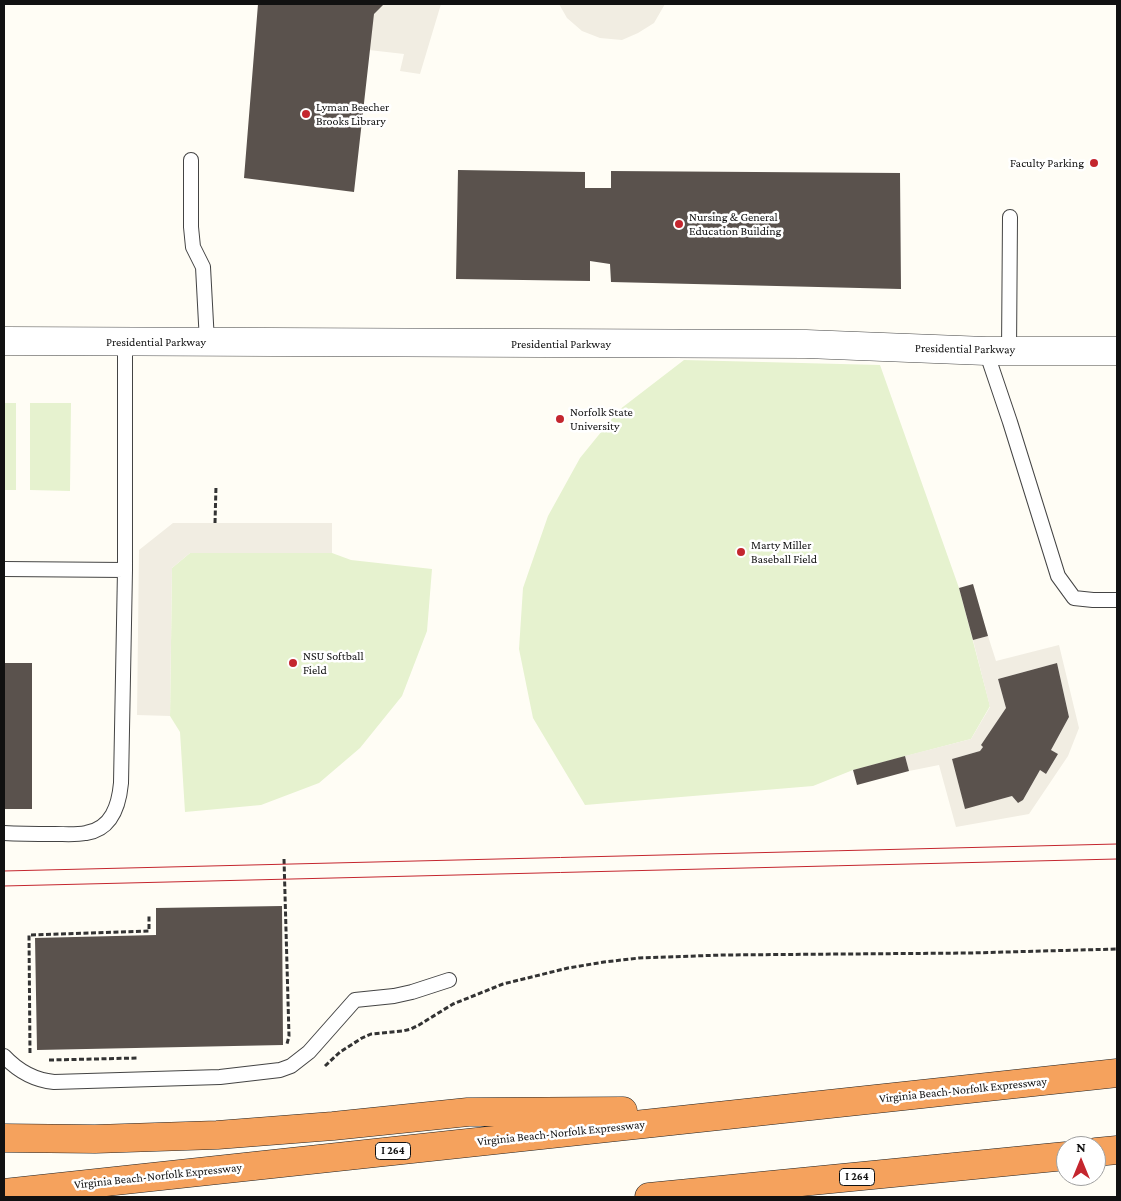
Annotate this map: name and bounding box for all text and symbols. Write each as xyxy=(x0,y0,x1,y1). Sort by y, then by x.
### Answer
place label: Lyman Beecher Brooks Library xyxy=(316,100,389,128)
marker: Lyman Beecher Brooks Library xyxy=(300,108,312,120)
place label: Faculty Parking xyxy=(1010,156,1084,170)
marker: Faculty Parking xyxy=(1088,157,1100,169)
place label: Nursing & General Education Building xyxy=(689,210,781,238)
marker: Nursing & General Education Building xyxy=(673,218,685,230)
street label: Presidential Parkway xyxy=(106,335,206,349)
street label: Presidential Parkway xyxy=(511,337,611,351)
street label: Presidential Parkway xyxy=(915,341,1015,357)
place label: Norfolk State University xyxy=(570,405,633,433)
marker: Norfolk State University xyxy=(554,413,566,425)
place label: Marty Miller Baseball Field xyxy=(751,538,817,566)
marker: Marty Miller Baseball Field xyxy=(735,546,747,558)
place label: NSU Softball Field xyxy=(303,649,364,677)
marker: NSU Softball Field xyxy=(287,657,299,669)
street label: Virginia Beach-Norfolk Expressway xyxy=(878,1074,1048,1106)
street label: Virginia Beach-Norfolk Expressway xyxy=(476,1117,646,1149)
north arrow xyxy=(1056,1136,1106,1186)
text: N xyxy=(1076,1139,1086,1155)
road number: I 264 xyxy=(376,1142,410,1160)
street label: Virginia Beach-Norfolk Expressway xyxy=(73,1160,243,1192)
road number: I 264 xyxy=(840,1168,874,1186)

